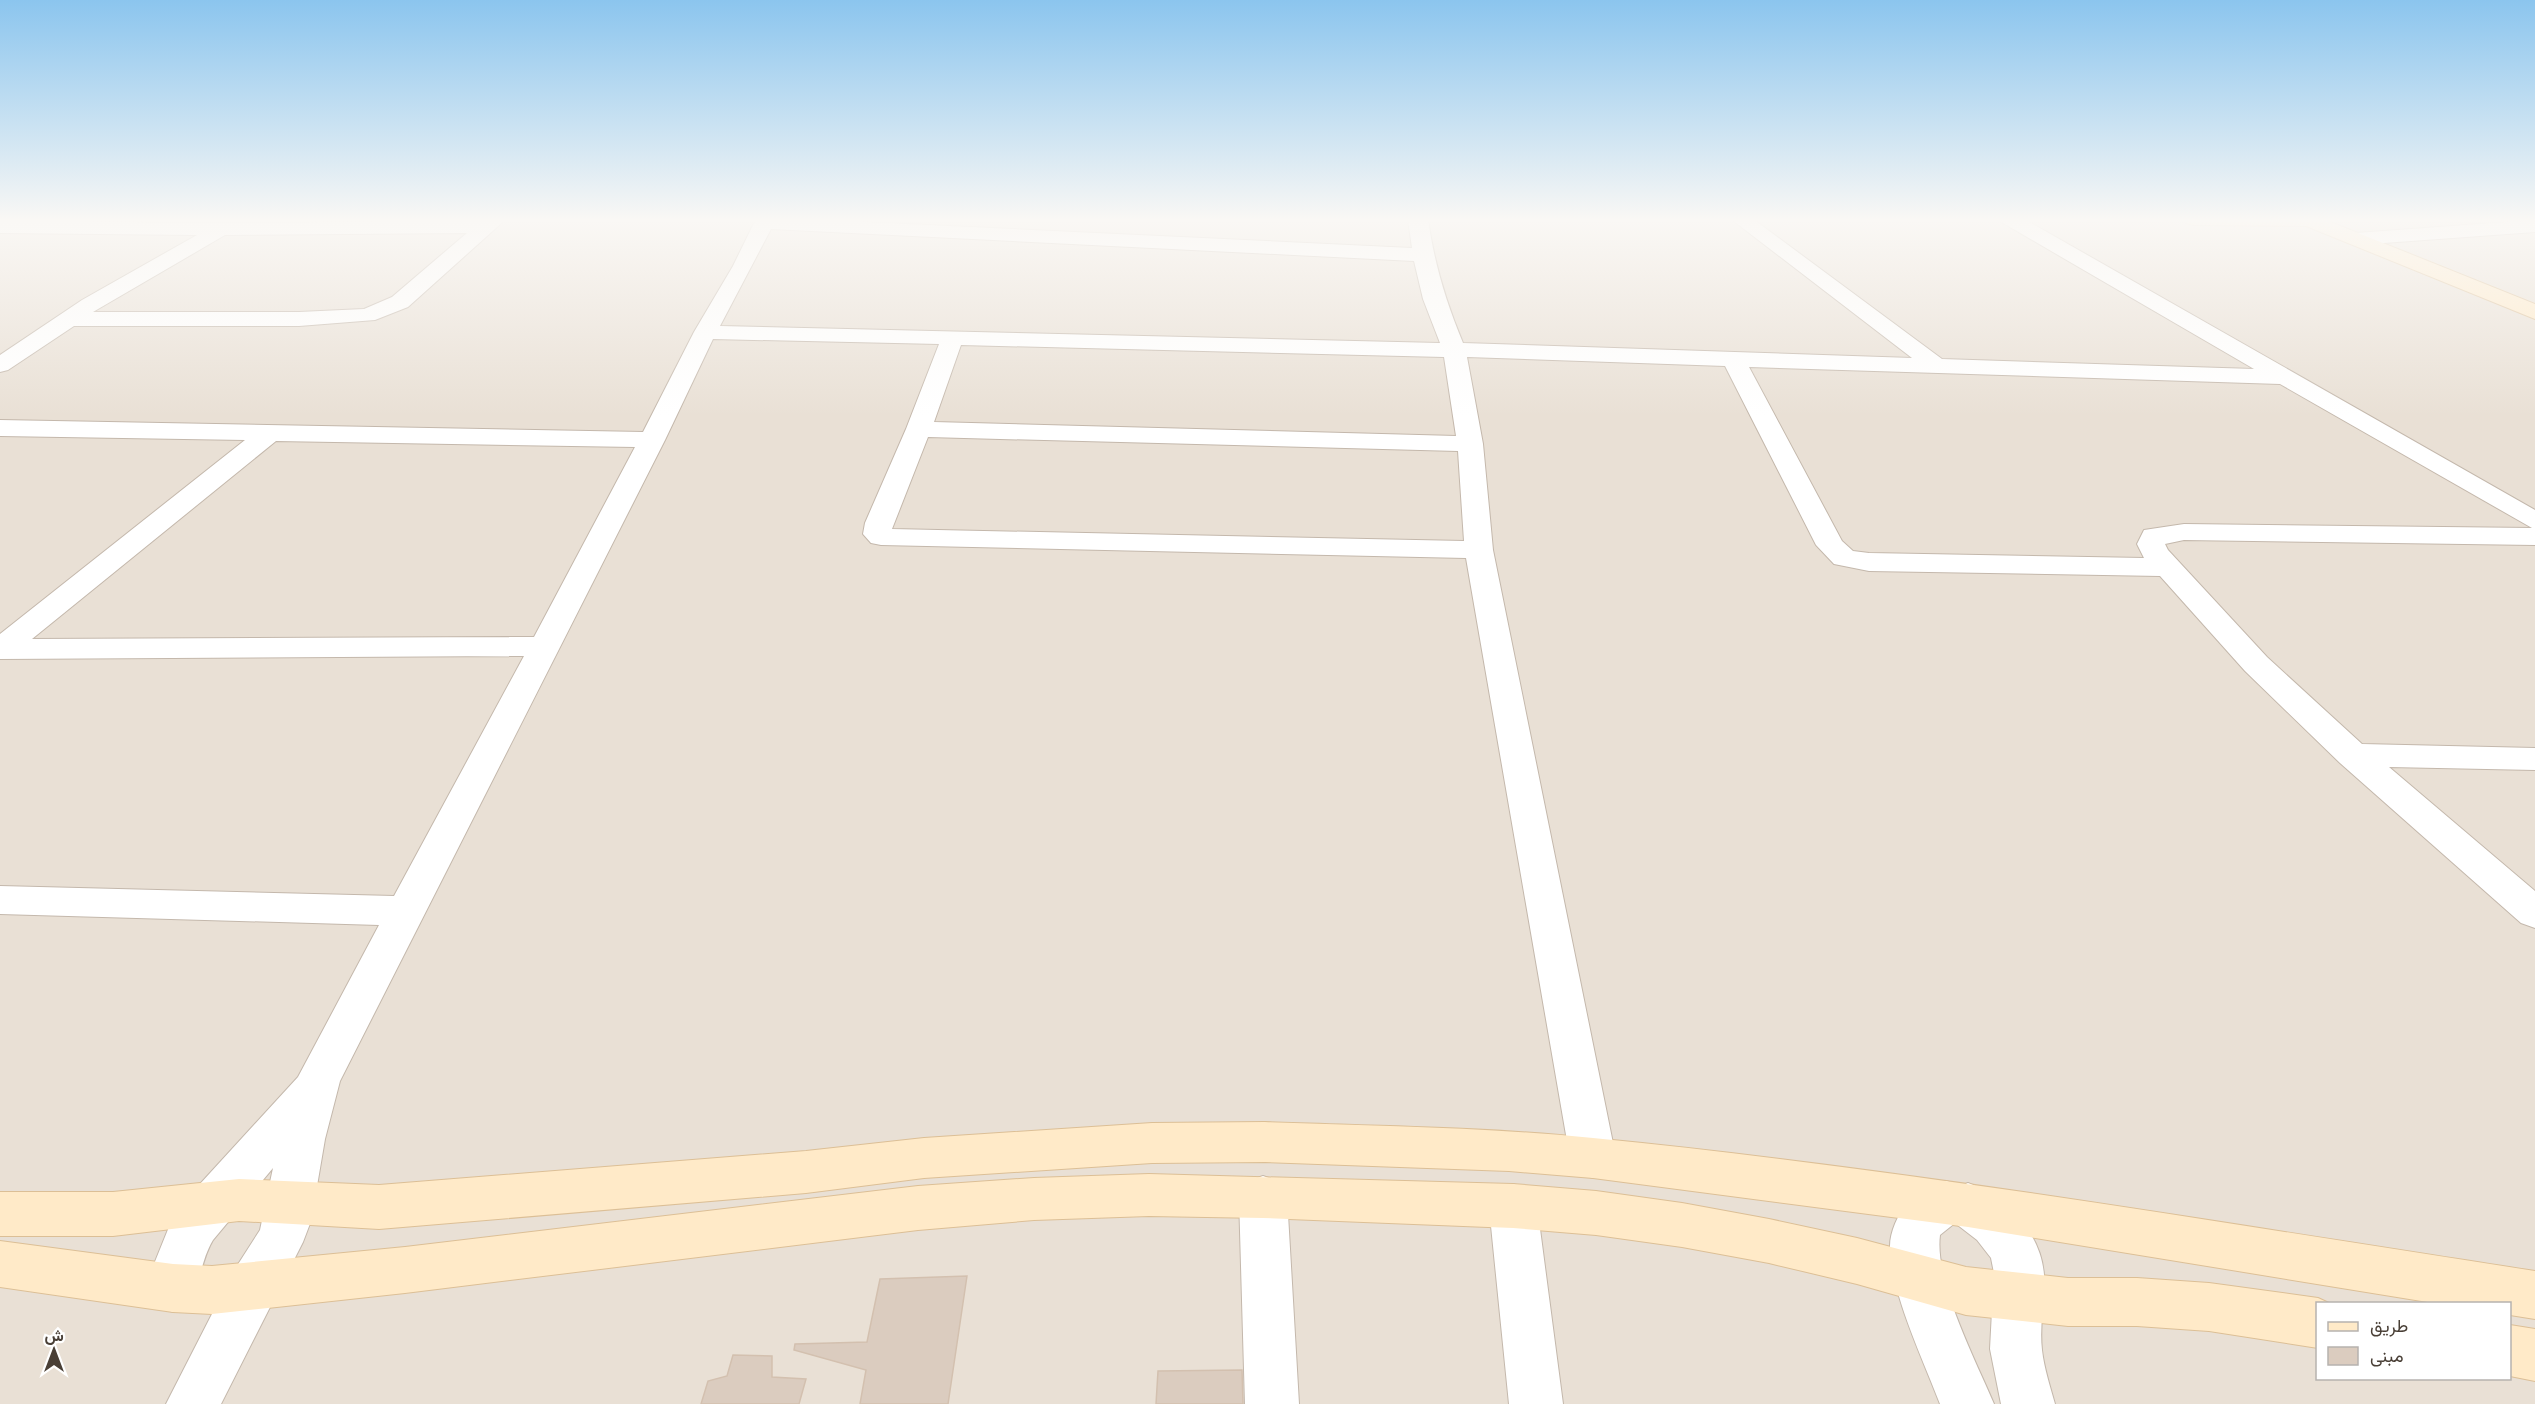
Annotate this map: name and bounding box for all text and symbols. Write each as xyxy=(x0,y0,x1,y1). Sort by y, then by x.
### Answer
legend xyxy=(2316,1302,2511,1380)
text: طريق xyxy=(2370,1318,2408,1337)
north arrow xyxy=(24,1320,84,1380)
text: ش xyxy=(44,1328,64,1345)
text: مبنى xyxy=(2370,1348,2404,1367)

